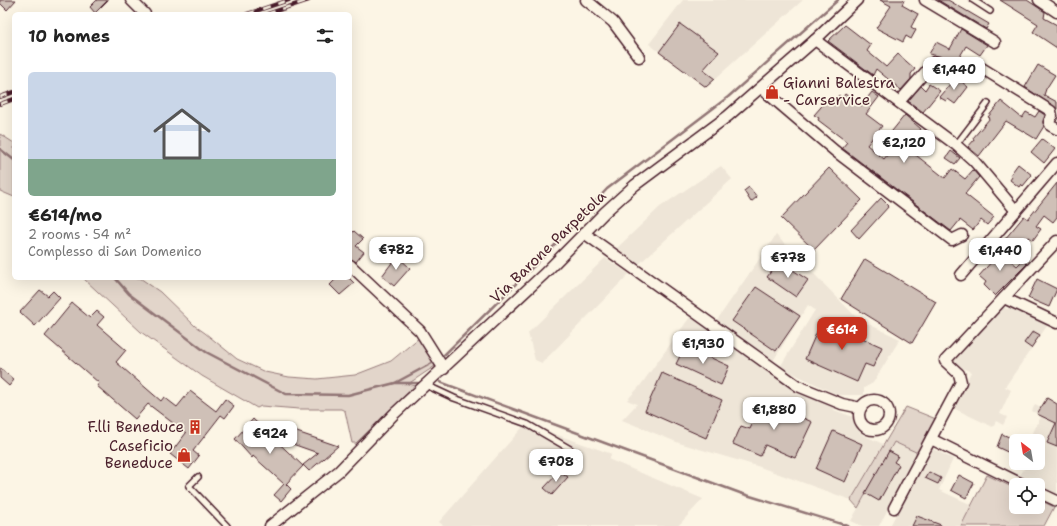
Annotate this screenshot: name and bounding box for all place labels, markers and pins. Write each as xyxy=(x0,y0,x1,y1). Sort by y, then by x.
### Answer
pin: €1,440 xyxy=(921,57,987,91)
place label: Gianni Balestra - Carservice xyxy=(783,73,896,110)
shop icon: Gianni Balestra - Carservice xyxy=(764,84,780,100)
pin: €2,120 xyxy=(871,130,937,164)
pin: €782 xyxy=(372,237,420,271)
pin: €1,440 xyxy=(967,238,1033,272)
pin: €778 xyxy=(764,245,812,279)
pin: €614 xyxy=(818,317,866,351)
pin: €1,930 xyxy=(670,331,736,365)
pin: €1,880 xyxy=(741,397,807,431)
place label: F.lli Beneduce xyxy=(88,417,184,437)
building icon: F.lli Beneduce xyxy=(187,419,203,435)
pin: €924 xyxy=(246,421,294,455)
place label: Caseficio Beneduce xyxy=(105,436,173,473)
shop icon: Caseficio Beneduce xyxy=(176,447,192,463)
pin: €708 xyxy=(532,449,580,483)

